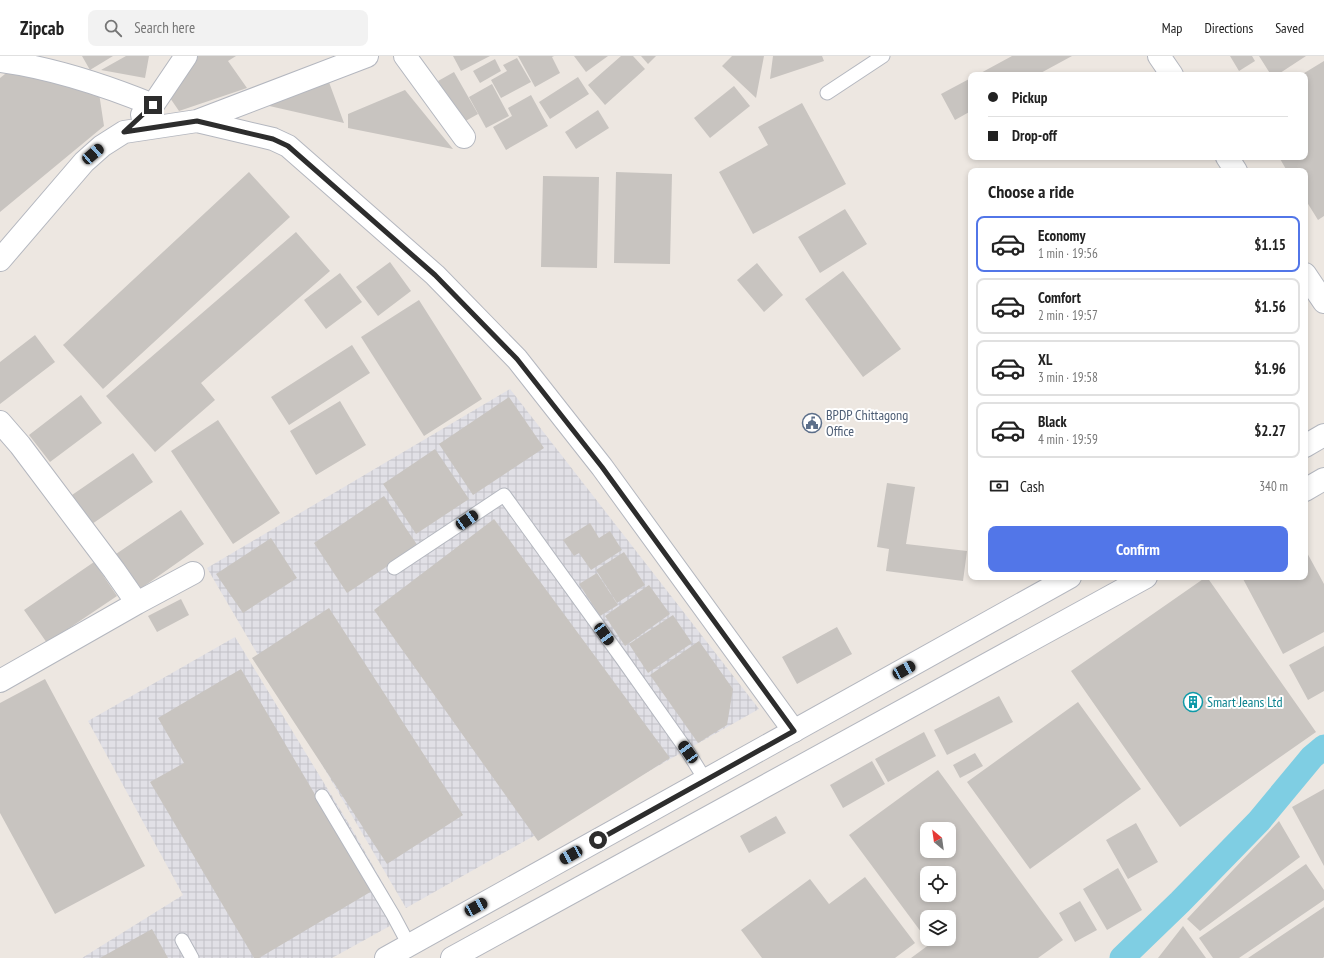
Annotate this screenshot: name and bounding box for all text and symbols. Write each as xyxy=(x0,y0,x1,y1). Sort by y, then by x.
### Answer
search box xyxy=(88,10,368,46)
text: Zipcab xyxy=(20,16,64,40)
icon: search xyxy=(102,17,124,39)
text: Search here xyxy=(134,18,195,37)
text: Map xyxy=(1162,19,1182,37)
text: Directions xyxy=(1204,19,1253,37)
text: Saved xyxy=(1275,19,1304,37)
text: Pickup xyxy=(1012,88,1047,107)
route end xyxy=(144,96,162,114)
text: Drop-off xyxy=(1012,126,1057,145)
car xyxy=(80,142,106,166)
text: Choose a ride xyxy=(988,180,1074,203)
icon: car xyxy=(990,226,1026,262)
text: Economy xyxy=(1038,226,1086,245)
text: $1.15 xyxy=(1254,235,1286,254)
text: 1 min · 19:56 xyxy=(1038,245,1098,262)
icon: car xyxy=(990,288,1026,324)
text: Comfort xyxy=(1038,288,1081,307)
text: $1.56 xyxy=(1254,297,1286,316)
text: 2 min · 19:57 xyxy=(1038,307,1098,324)
icon: car xyxy=(990,350,1026,386)
text: XL xyxy=(1038,350,1052,369)
text: $1.96 xyxy=(1254,359,1286,378)
text: 3 min · 19:58 xyxy=(1038,369,1098,386)
place label: BPDP Chittagong Office xyxy=(826,406,908,440)
public building icon: BPDP Chittagong Office xyxy=(801,412,823,434)
icon: car xyxy=(990,412,1026,448)
text: Black xyxy=(1038,412,1067,431)
text: $2.27 xyxy=(1254,421,1286,440)
text: 4 min · 19:59 xyxy=(1038,431,1098,448)
icon: cash xyxy=(988,475,1010,497)
text: Cash xyxy=(1020,477,1044,496)
text: 340 m xyxy=(1259,478,1288,495)
car xyxy=(454,508,480,532)
button: Confirm xyxy=(988,526,1288,572)
car xyxy=(592,621,616,647)
car xyxy=(891,659,917,681)
building icon: Smart Jeans Ltd xyxy=(1182,691,1204,713)
place label: Smart Jeans Ltd xyxy=(1207,693,1283,711)
car xyxy=(676,739,700,765)
north arrow xyxy=(920,822,956,858)
map controls xyxy=(920,822,956,946)
route start xyxy=(589,831,607,849)
car xyxy=(558,844,584,866)
button: locate xyxy=(920,866,956,902)
car xyxy=(463,896,489,918)
button: layers xyxy=(920,910,956,946)

